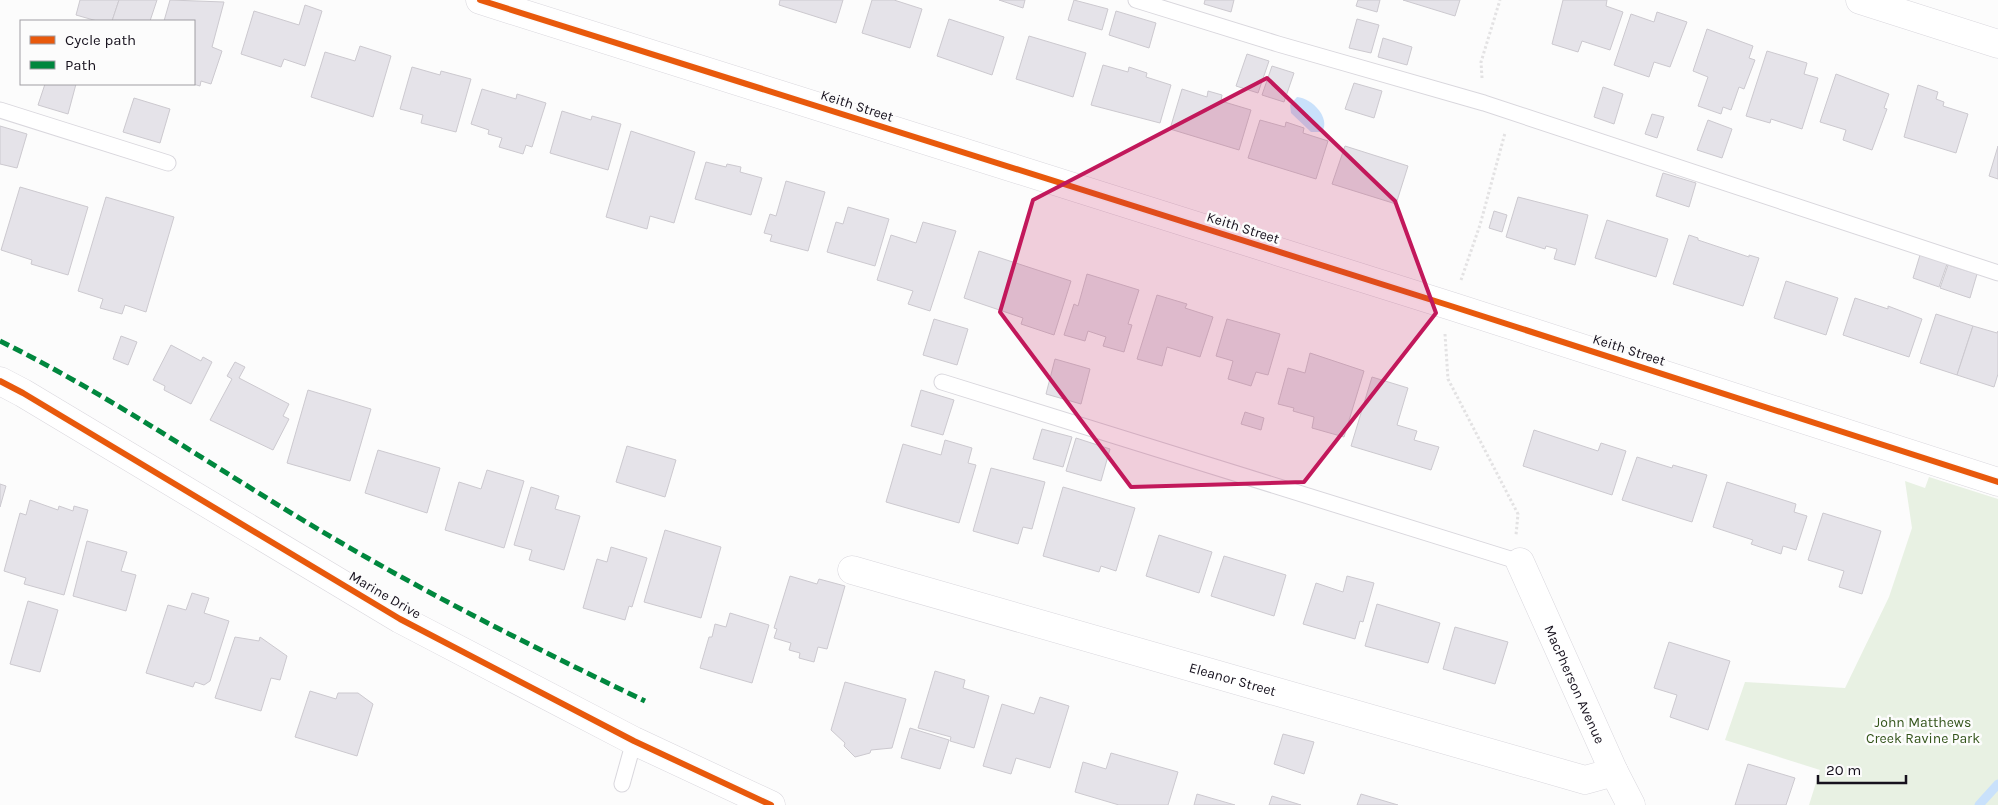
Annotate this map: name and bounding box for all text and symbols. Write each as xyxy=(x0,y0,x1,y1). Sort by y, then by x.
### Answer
legend xyxy=(20,20,195,85)
text: Cycle path xyxy=(65,31,136,49)
text: Path xyxy=(65,56,96,74)
street label: Keith Street xyxy=(819,86,895,126)
street label: Keith Street xyxy=(1205,208,1281,248)
street label: Keith Street xyxy=(1591,330,1667,370)
street label: Marine Drive xyxy=(346,568,424,622)
street label: MacPherson Avenue xyxy=(1541,622,1609,746)
street label: Eleanor Street xyxy=(1187,659,1278,700)
park label: John Matthews Creek Ravine Park xyxy=(1866,714,1980,747)
scale bar xyxy=(1818,752,1906,784)
text: 20 m xyxy=(1826,761,1861,779)

